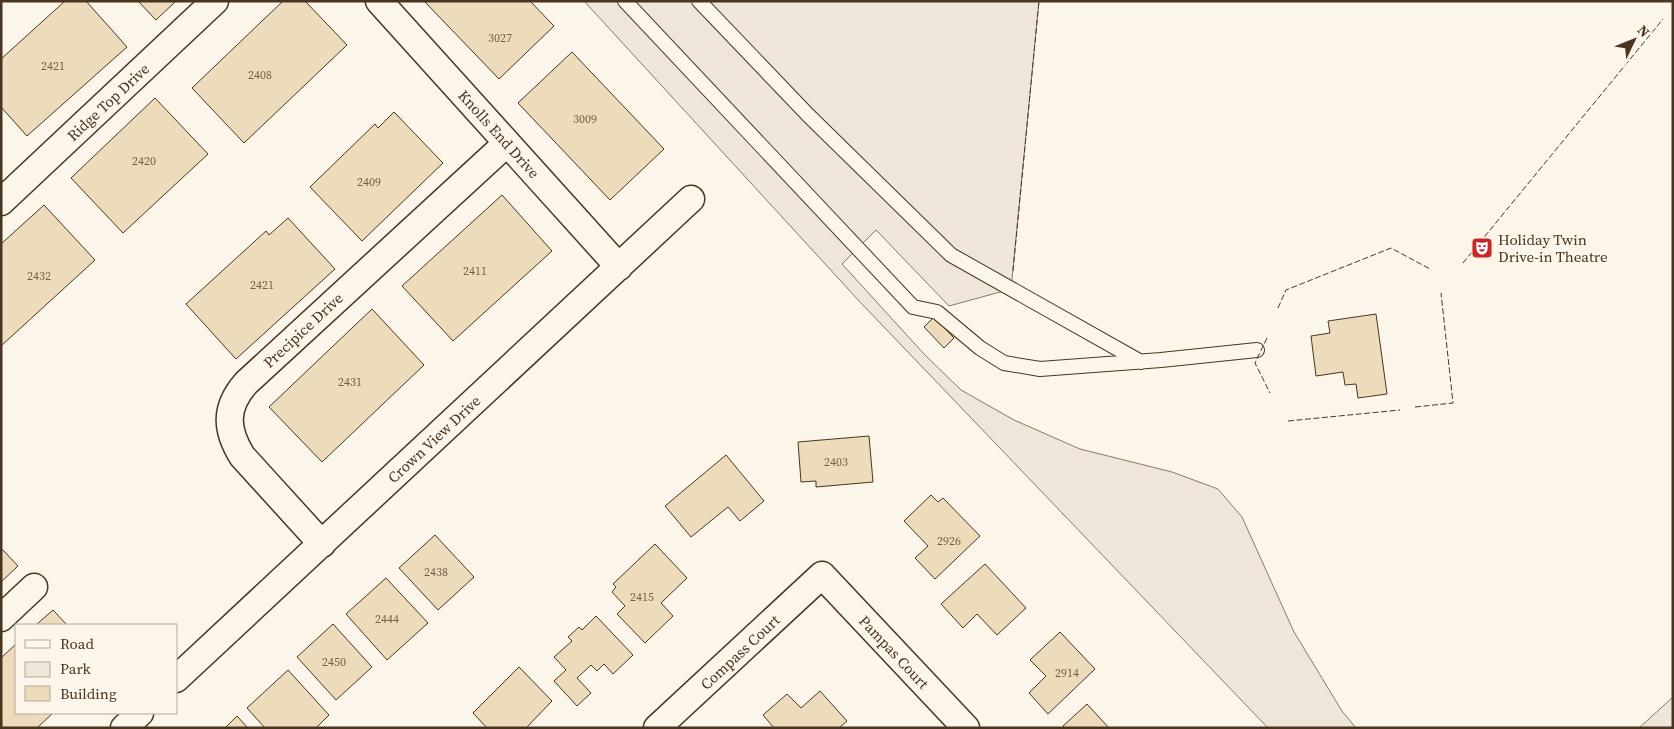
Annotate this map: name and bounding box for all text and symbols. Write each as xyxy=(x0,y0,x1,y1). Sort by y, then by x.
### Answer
north arrow xyxy=(1609,15,1659,65)
text: N xyxy=(1633,21,1654,42)
house number: 3027 xyxy=(488,30,512,46)
house number: 2421 xyxy=(41,58,65,74)
street label: Ridge Top Drive xyxy=(62,58,154,146)
house number: 2408 xyxy=(248,67,272,83)
street label: Knolls End Drive xyxy=(454,85,545,183)
house number: 3009 xyxy=(573,111,597,127)
house number: 2420 xyxy=(132,153,156,169)
house number: 2409 xyxy=(357,174,381,190)
place label: Holiday Twin Drive-in Theatre xyxy=(1498,229,1608,267)
theatre icon: Holiday Twin Drive-in Theatre xyxy=(1470,236,1494,260)
house number: 2411 xyxy=(463,263,487,279)
house number: 2432 xyxy=(27,268,51,284)
house number: 2421 xyxy=(250,277,274,293)
street label: Precipice Drive xyxy=(259,287,348,372)
house number: 2431 xyxy=(338,374,362,390)
street label: Crown View Drive xyxy=(383,390,485,488)
house number: 2403 xyxy=(824,454,848,470)
house number: 2926 xyxy=(937,533,961,549)
house number: 2438 xyxy=(424,564,448,580)
house number: 2415 xyxy=(630,589,654,605)
street label: Compass Court xyxy=(696,610,784,694)
house number: 2444 xyxy=(375,611,399,627)
street label: Pampas Court xyxy=(854,611,934,694)
legend xyxy=(15,624,178,714)
text: Road xyxy=(60,633,94,654)
house number: 2450 xyxy=(322,654,346,670)
text: Park xyxy=(60,658,92,679)
house number: 2914 xyxy=(1055,665,1079,681)
text: Building xyxy=(60,683,117,704)

